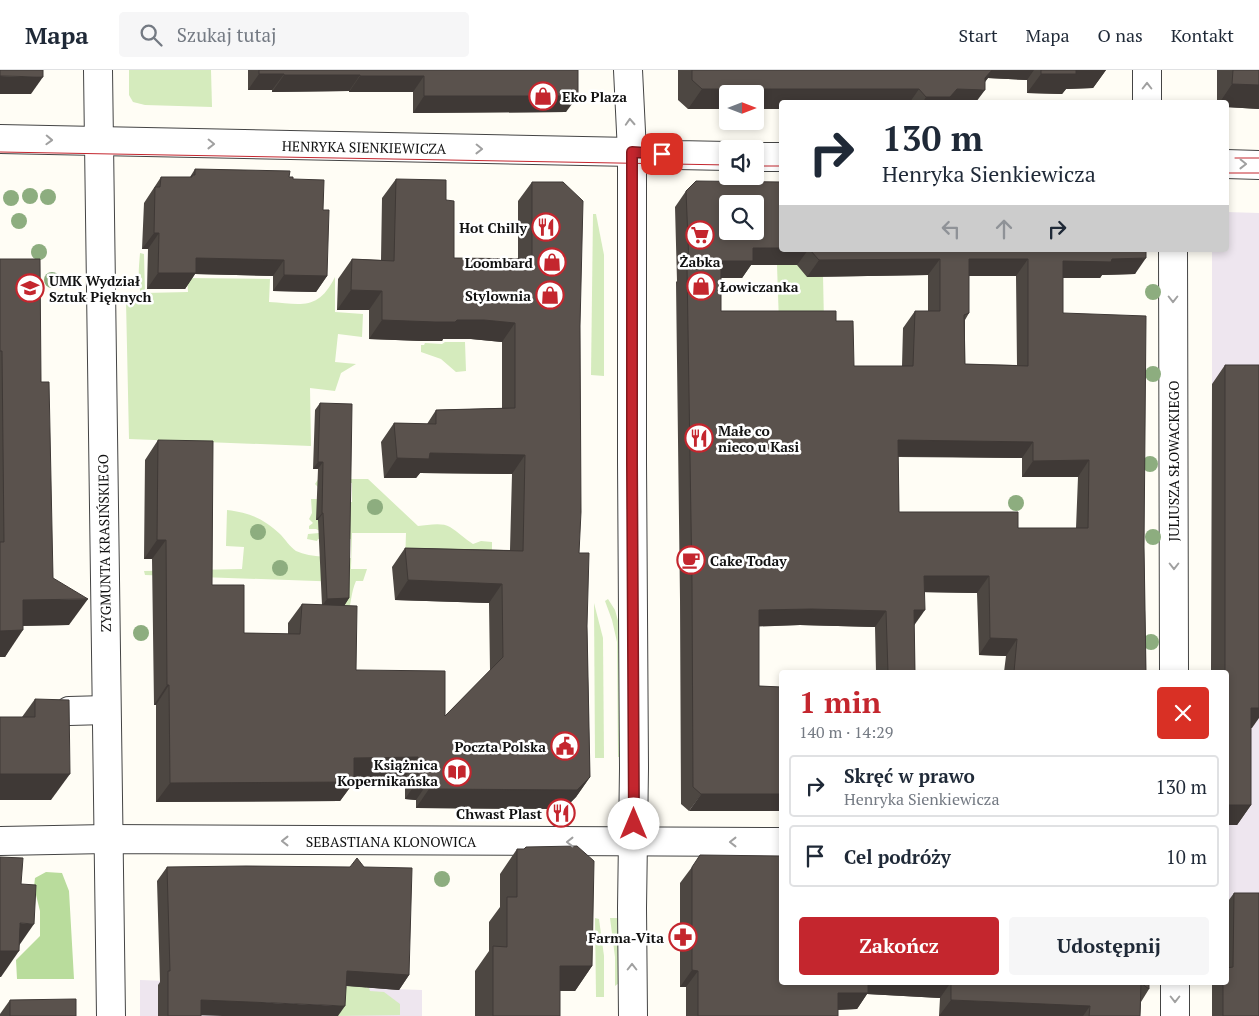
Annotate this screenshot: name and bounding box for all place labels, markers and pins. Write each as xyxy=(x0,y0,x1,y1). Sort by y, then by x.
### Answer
shop icon: Eko Plaza xyxy=(528,81,558,111)
place label: Eko Plaza xyxy=(562,87,627,106)
pin xyxy=(641,133,683,175)
restaurant icon: Hot Chilly xyxy=(531,212,561,242)
place label: Hot Chilly xyxy=(459,218,528,237)
supermarket icon: Żabka xyxy=(685,220,715,250)
shop icon: Loombard xyxy=(537,247,567,277)
place label: Żabka xyxy=(680,252,721,271)
place label: Loombard xyxy=(465,253,534,272)
place label: UMK Wydział Sztuk Pięknych xyxy=(49,271,152,306)
shop icon: Łowiczanka xyxy=(686,271,716,301)
school or university icon: UMK Wydział Sztuk Pięknych xyxy=(15,273,45,303)
place label: Łowiczanka xyxy=(720,277,799,296)
shop icon: Stylownia xyxy=(535,280,565,310)
place label: Stylownia xyxy=(465,286,531,305)
place label: Małe co nieco u Kasi xyxy=(718,421,799,456)
restaurant icon: Małe co nieco u Kasi xyxy=(684,423,714,453)
cafe icon: Cake Today xyxy=(676,545,706,575)
place label: Cake Today xyxy=(710,551,787,570)
public building icon: Poczta Polska xyxy=(550,731,580,761)
place label: Poczta Polska xyxy=(454,737,546,756)
place label: Książnica Kopernikańska xyxy=(337,755,438,790)
library icon: Książnica Kopernikańska xyxy=(442,757,472,787)
restaurant icon: Chwast Plast xyxy=(546,798,576,828)
place label: Chwast Plast xyxy=(456,804,542,823)
pharmacy icon: Farma-Vita xyxy=(668,922,698,952)
place label: Farma-Vita xyxy=(588,928,664,947)

